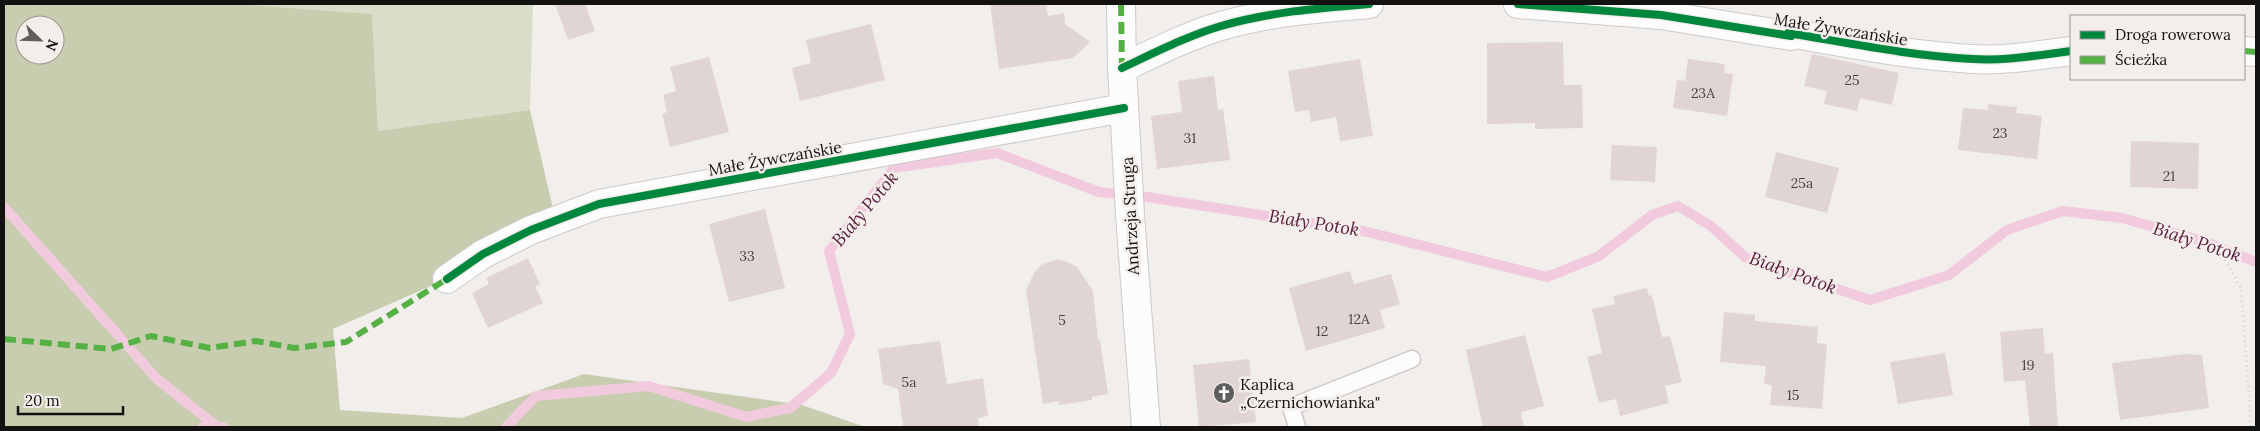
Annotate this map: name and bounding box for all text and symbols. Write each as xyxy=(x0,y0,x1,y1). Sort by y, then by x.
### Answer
street label: Małe Żywczańskie xyxy=(1773,9,1910,50)
north arrow xyxy=(15,15,65,65)
legend xyxy=(2070,15,2245,80)
text: Droga rowerowa xyxy=(2115,25,2231,44)
text: N xyxy=(41,37,62,54)
text: Ścieżka xyxy=(2115,50,2168,69)
house number: 25 xyxy=(1844,71,1860,89)
house number: 23A xyxy=(1691,84,1715,102)
house number: 23 xyxy=(1992,124,2008,142)
house number: 31 xyxy=(1184,129,1196,147)
street label: Małe Żywczańskie xyxy=(707,136,844,180)
street label: Andrzeja Struga xyxy=(1117,156,1143,277)
water label: Biały Potok xyxy=(826,166,903,251)
house number: 21 xyxy=(2163,167,2175,185)
house number: 25a xyxy=(1791,174,1813,192)
water label: Biały Potok xyxy=(1267,204,1361,241)
water label: Biały Potok xyxy=(2150,216,2244,267)
water label: Biały Potok xyxy=(1746,246,1840,299)
house number: 33 xyxy=(739,247,755,265)
house number: 12A xyxy=(1348,310,1370,328)
house number: 5 xyxy=(1058,311,1066,329)
house number: 12 xyxy=(1316,322,1328,340)
house number: 19 xyxy=(2021,356,2035,374)
house number: 5a xyxy=(902,373,916,391)
place label: Kaplica „Czernichowianka" xyxy=(1240,374,1380,412)
church icon: Kaplica „Czernichowianka" xyxy=(1212,381,1236,405)
scale bar xyxy=(18,384,122,416)
house number: 15 xyxy=(1787,386,1799,404)
text: 20 m xyxy=(25,391,60,410)

